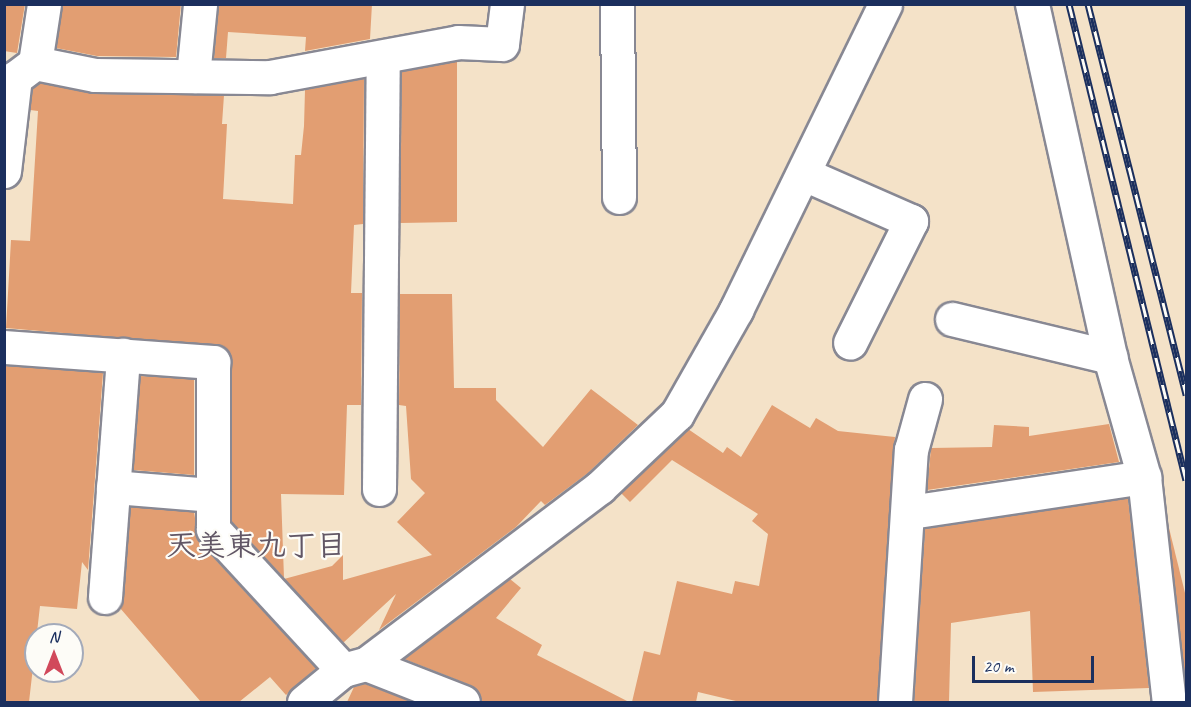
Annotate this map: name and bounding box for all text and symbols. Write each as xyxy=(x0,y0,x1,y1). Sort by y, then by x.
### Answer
district label: 天美東九丁目 xyxy=(166,527,346,563)
north arrow xyxy=(24,623,84,683)
text: N xyxy=(49,627,59,647)
scale bar xyxy=(975,644,1096,682)
text: 20 m xyxy=(983,655,1014,677)

